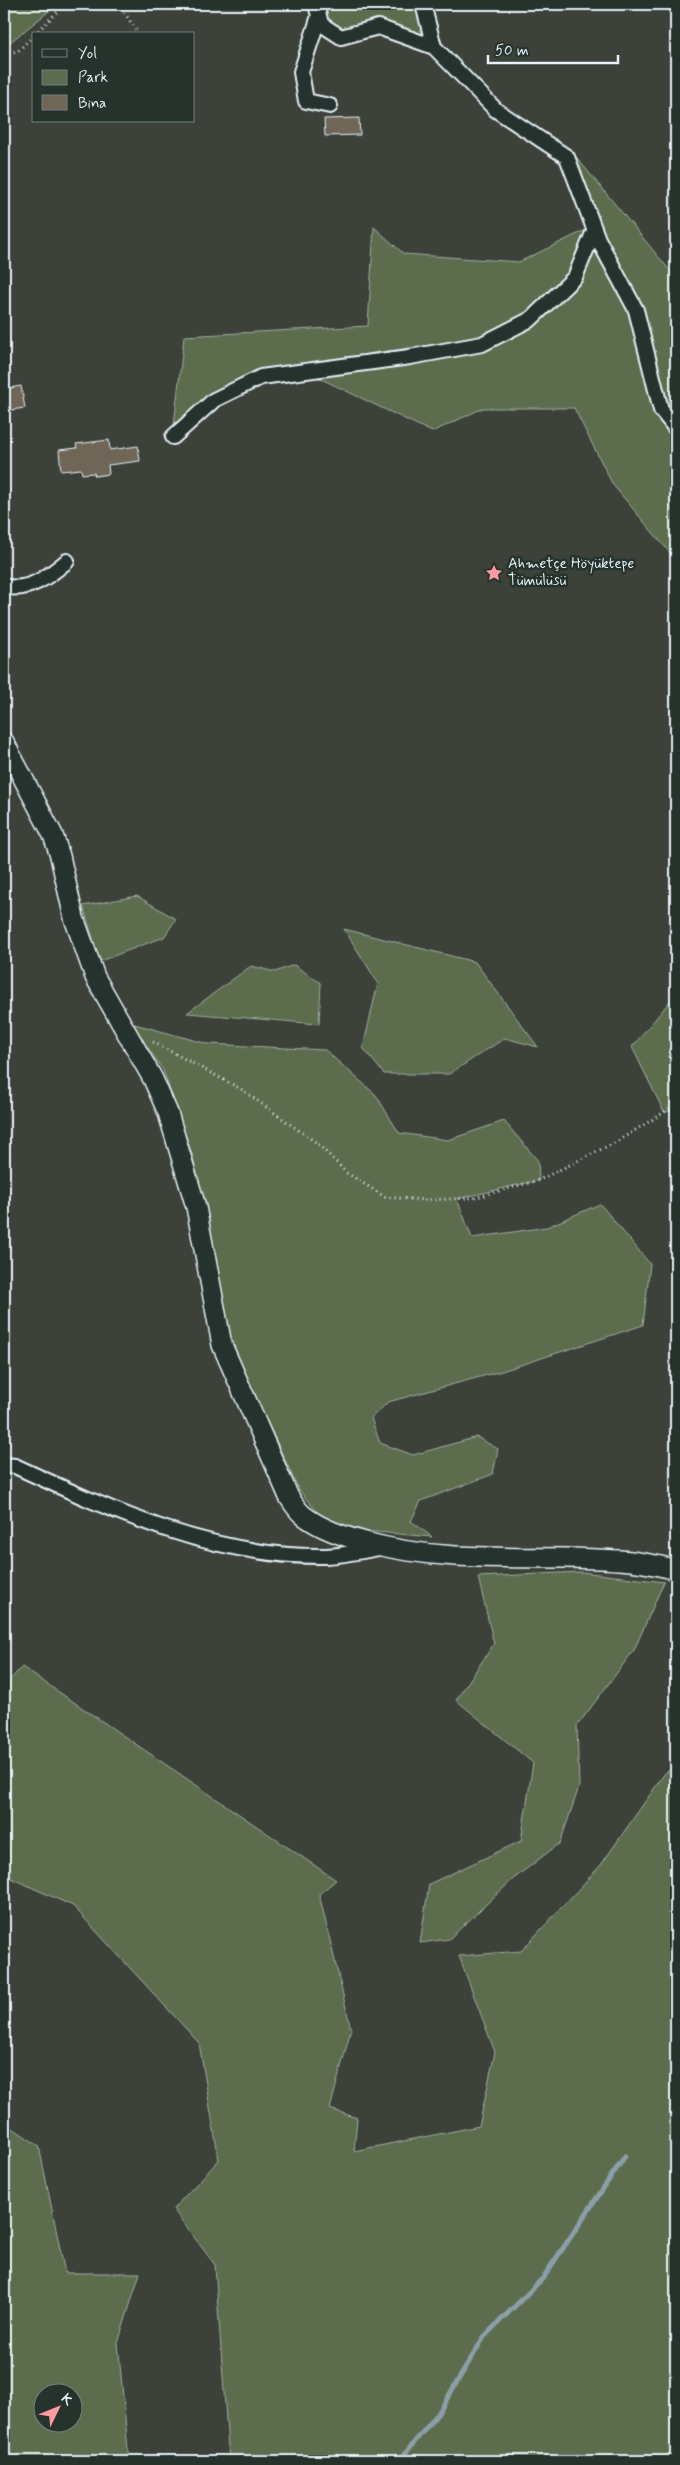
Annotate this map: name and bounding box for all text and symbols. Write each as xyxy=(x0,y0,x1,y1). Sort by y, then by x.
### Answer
legend xyxy=(32,32,195,122)
scale bar xyxy=(488,32,618,64)
text: 50 m xyxy=(495,41,529,61)
text: Yol xyxy=(78,44,97,64)
text: Park xyxy=(78,68,108,88)
text: Bina xyxy=(78,94,106,114)
place label: Ahmetçe Höyüktepe Tümülüsü xyxy=(508,554,635,591)
place icon: Ahmetçe Höyüktepe Tümülüsü xyxy=(484,563,504,583)
north arrow xyxy=(32,2382,82,2432)
text: K xyxy=(57,2390,77,2410)

